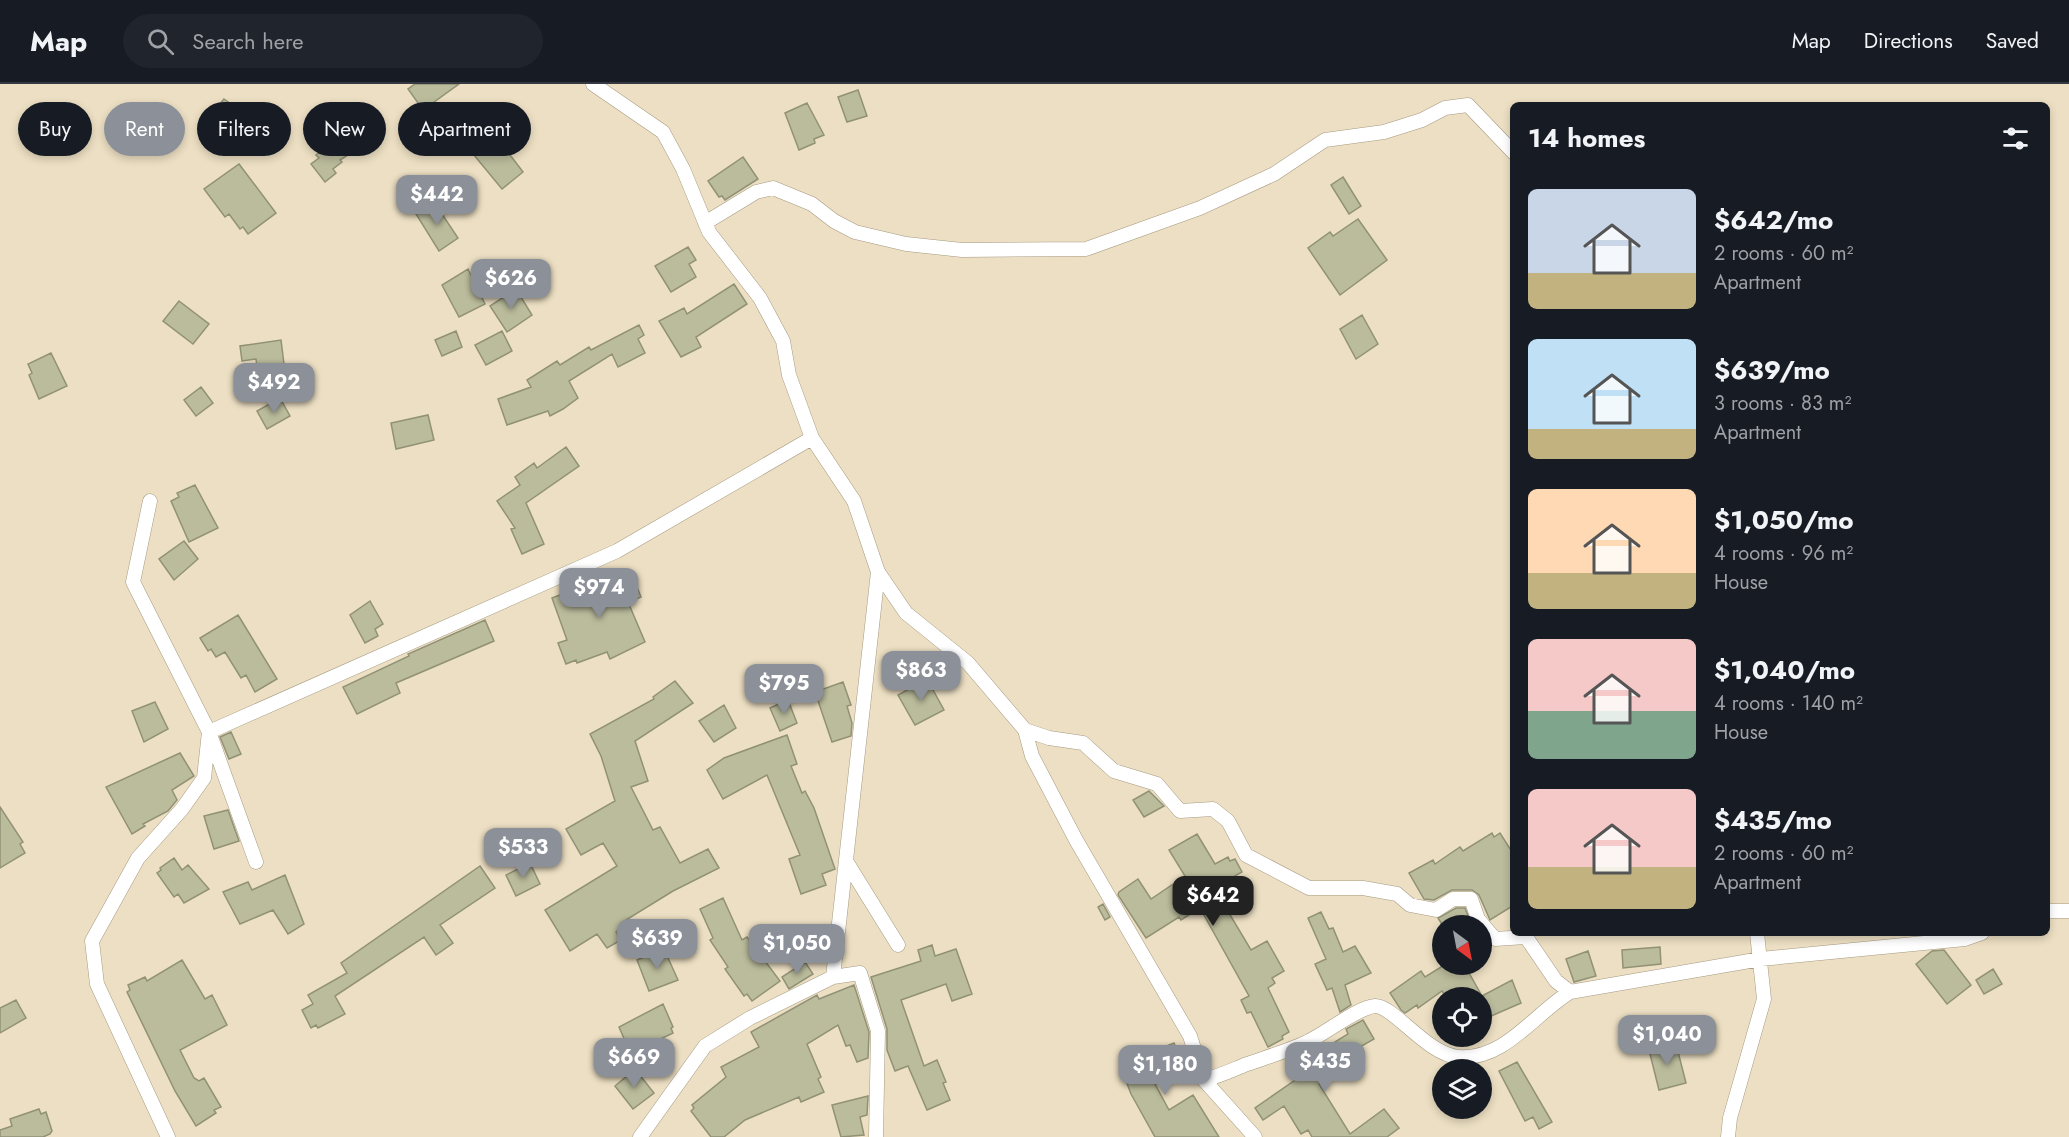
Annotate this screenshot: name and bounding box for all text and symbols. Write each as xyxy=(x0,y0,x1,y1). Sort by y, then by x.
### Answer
search box xyxy=(123,14,543,68)
text: Map xyxy=(30,21,87,62)
icon: search xyxy=(144,25,177,58)
text: Search here xyxy=(192,25,304,57)
text: Map xyxy=(1792,26,1831,56)
text: Directions xyxy=(1864,26,1953,56)
text: Saved xyxy=(1986,26,2039,56)
chip: Buy xyxy=(18,102,92,156)
chip: Rent xyxy=(104,102,185,156)
chip: Filters xyxy=(197,102,291,156)
chip: New xyxy=(303,102,386,156)
chip: Apartment xyxy=(398,102,531,156)
text: 14 homes xyxy=(1528,119,1645,157)
icon: filters xyxy=(1999,122,2032,155)
pin: $442 xyxy=(401,175,473,226)
text: $442 xyxy=(410,180,464,209)
text: $642/mo xyxy=(1714,201,1833,239)
icon: home xyxy=(1576,213,1648,285)
text: 2 rooms · 60 m² xyxy=(1714,239,1853,268)
pin: $626 xyxy=(475,259,547,310)
text: $626 xyxy=(485,264,537,293)
text: Apartment xyxy=(1714,268,1801,297)
text: $639/mo xyxy=(1714,351,1830,389)
pin: $492 xyxy=(238,363,310,414)
icon: home xyxy=(1576,363,1648,435)
text: $492 xyxy=(248,368,300,397)
text: 3 rooms · 83 m² xyxy=(1714,389,1851,418)
text: Apartment xyxy=(1714,418,1801,447)
text: $1,050/mo xyxy=(1714,501,1854,539)
icon: home xyxy=(1576,513,1648,585)
text: 4 rooms · 96 m² xyxy=(1714,539,1853,568)
pin: $974 xyxy=(563,568,635,619)
text: House xyxy=(1714,568,1768,597)
text: $974 xyxy=(573,573,625,602)
pin: $863 xyxy=(885,651,957,702)
text: $1,040/mo xyxy=(1714,651,1855,689)
text: $863 xyxy=(896,656,946,685)
icon: home xyxy=(1576,663,1648,735)
pin: $795 xyxy=(748,664,820,715)
text: $795 xyxy=(759,669,809,698)
text: 4 rooms · 140 m² xyxy=(1714,689,1863,718)
text: House xyxy=(1714,718,1768,747)
text: $435/mo xyxy=(1714,801,1832,839)
icon: home xyxy=(1576,813,1648,885)
pin: $533 xyxy=(487,828,559,879)
text: $533 xyxy=(498,833,548,862)
text: 2 rooms · 60 m² xyxy=(1714,839,1853,868)
text: Apartment xyxy=(1714,868,1801,897)
pin: $642 xyxy=(1177,876,1249,927)
text: $642 xyxy=(1187,881,1239,910)
north arrow xyxy=(1432,915,1492,975)
map controls xyxy=(1432,915,1492,1119)
pin: $639 xyxy=(621,919,693,970)
text: $639 xyxy=(631,924,683,953)
pin: $1,050 xyxy=(748,924,846,975)
text: $1,050 xyxy=(763,929,831,958)
button: locate xyxy=(1432,987,1492,1047)
pin: $1,040 xyxy=(1618,1015,1716,1066)
text: $1,040 xyxy=(1632,1020,1702,1049)
pin: $669 xyxy=(598,1038,670,1089)
pin: $435 xyxy=(1289,1042,1361,1093)
text: $669 xyxy=(608,1043,660,1072)
pin: $1,180 xyxy=(1116,1045,1214,1096)
text: $435 xyxy=(1299,1047,1351,1076)
text: $1,180 xyxy=(1132,1050,1198,1079)
button: layers xyxy=(1432,1059,1492,1119)

